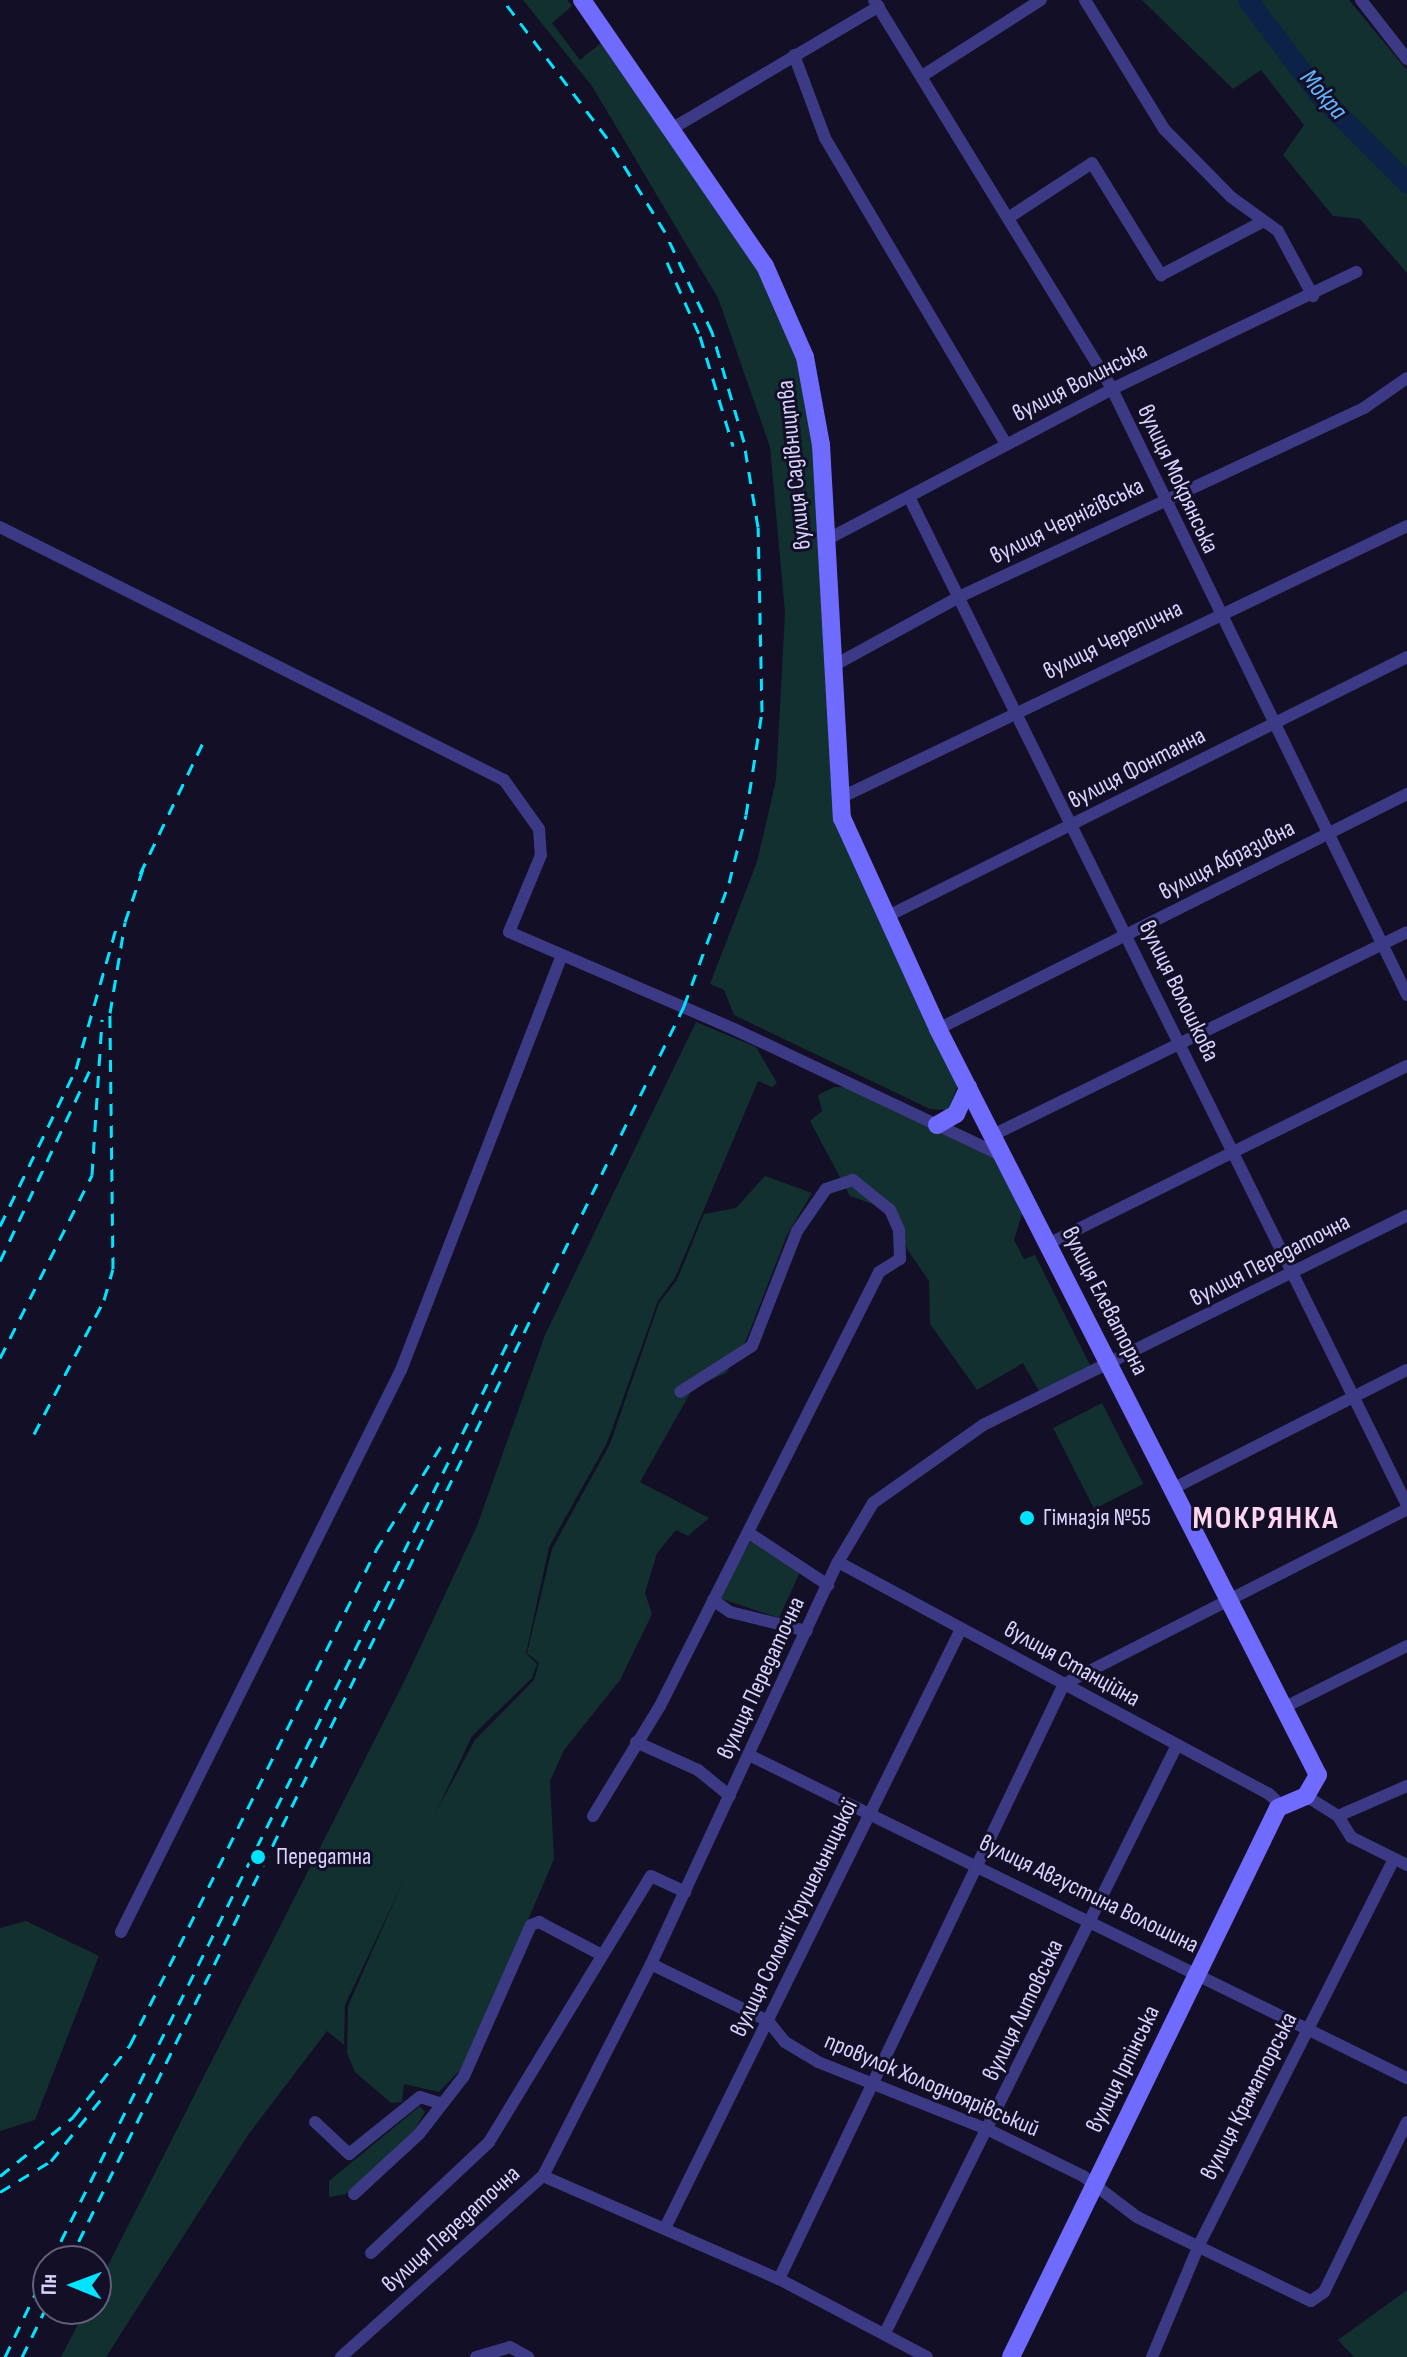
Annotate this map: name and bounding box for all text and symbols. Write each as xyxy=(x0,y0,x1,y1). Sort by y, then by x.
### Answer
water label: Мокра xyxy=(1293,63,1353,127)
street label: вулиця Волинська xyxy=(1008,336,1152,428)
street label: вулиця Садівництва xyxy=(771,379,817,551)
street label: вулиця Мокрянська xyxy=(1131,400,1225,558)
street label: вулиця Чернігівська xyxy=(986,471,1148,571)
street label: вулиця Черепична xyxy=(1039,594,1187,686)
street label: вулиця Фонтанна xyxy=(1064,721,1210,815)
street label: вулиця Абразивна xyxy=(1155,814,1299,906)
street label: вулиця Волошкова xyxy=(1133,916,1225,1066)
street label: вулиця Передаточна xyxy=(1185,1207,1355,1313)
street label: вулиця Елеваторна xyxy=(1055,1222,1155,1380)
district label: МОКРЯНКА xyxy=(1193,1500,1339,1538)
place label: Гімназія №55 xyxy=(1043,1504,1151,1532)
marker: Гімназія №55 xyxy=(1018,1509,1036,1527)
street label: вулиця Передаточна xyxy=(711,1592,811,1764)
street label: вулиця Станційна xyxy=(999,1615,1145,1713)
street label: вулиця Соломії Крушельницької xyxy=(724,1795,864,2041)
street label: вулиця Августина Волошина xyxy=(975,1828,1203,1960)
place label: Передатна xyxy=(276,1843,371,1871)
marker: Передатна xyxy=(247,1846,269,1868)
street label: вулиця Литовська xyxy=(976,1935,1070,2085)
street label: вулиця Ірпінська xyxy=(1080,2001,1166,2137)
street label: вулиця Краматорська xyxy=(1194,2007,1304,2185)
street label: провулок Холодноярівський xyxy=(820,2027,1044,2143)
street label: вулиця Передаточна xyxy=(376,2160,526,2298)
north arrow xyxy=(32,2245,112,2325)
text: Пн xyxy=(36,2274,63,2295)

